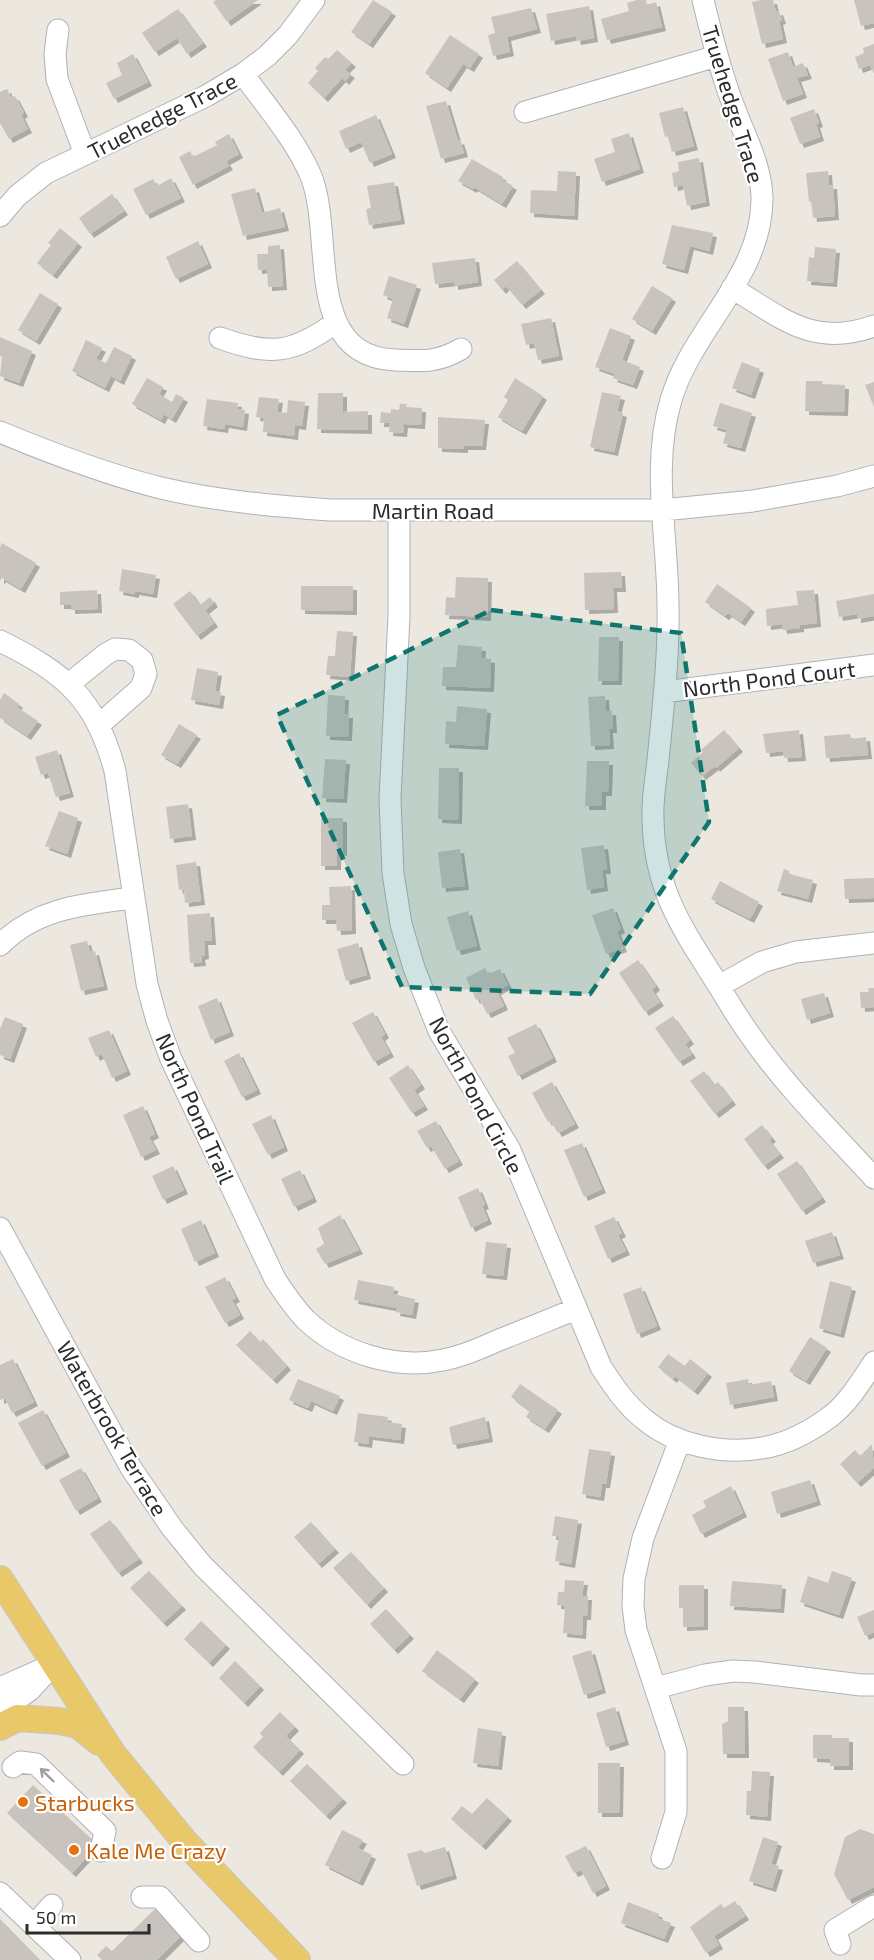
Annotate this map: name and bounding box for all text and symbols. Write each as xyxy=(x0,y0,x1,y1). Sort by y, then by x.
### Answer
street label: Truehedge Trace xyxy=(698,22,770,186)
street label: Truehedge Trace xyxy=(83,66,241,164)
street label: Martin Road xyxy=(372,497,494,523)
street label: North Pond Court xyxy=(681,655,857,701)
street label: North Pond Circle xyxy=(425,1012,529,1178)
street label: North Pond Trail xyxy=(151,1029,241,1188)
street label: Waterbrook Terrace xyxy=(52,1336,174,1520)
one-way arrow xyxy=(39,1767,54,1782)
place label: Starbucks xyxy=(35,1789,135,1815)
marker: Starbucks xyxy=(16,1795,30,1809)
place label: Kale Me Crazy xyxy=(86,1837,227,1863)
marker: Kale Me Crazy xyxy=(67,1843,81,1857)
scale bar xyxy=(27,1897,148,1935)
text: 50 m xyxy=(36,1906,76,1928)

